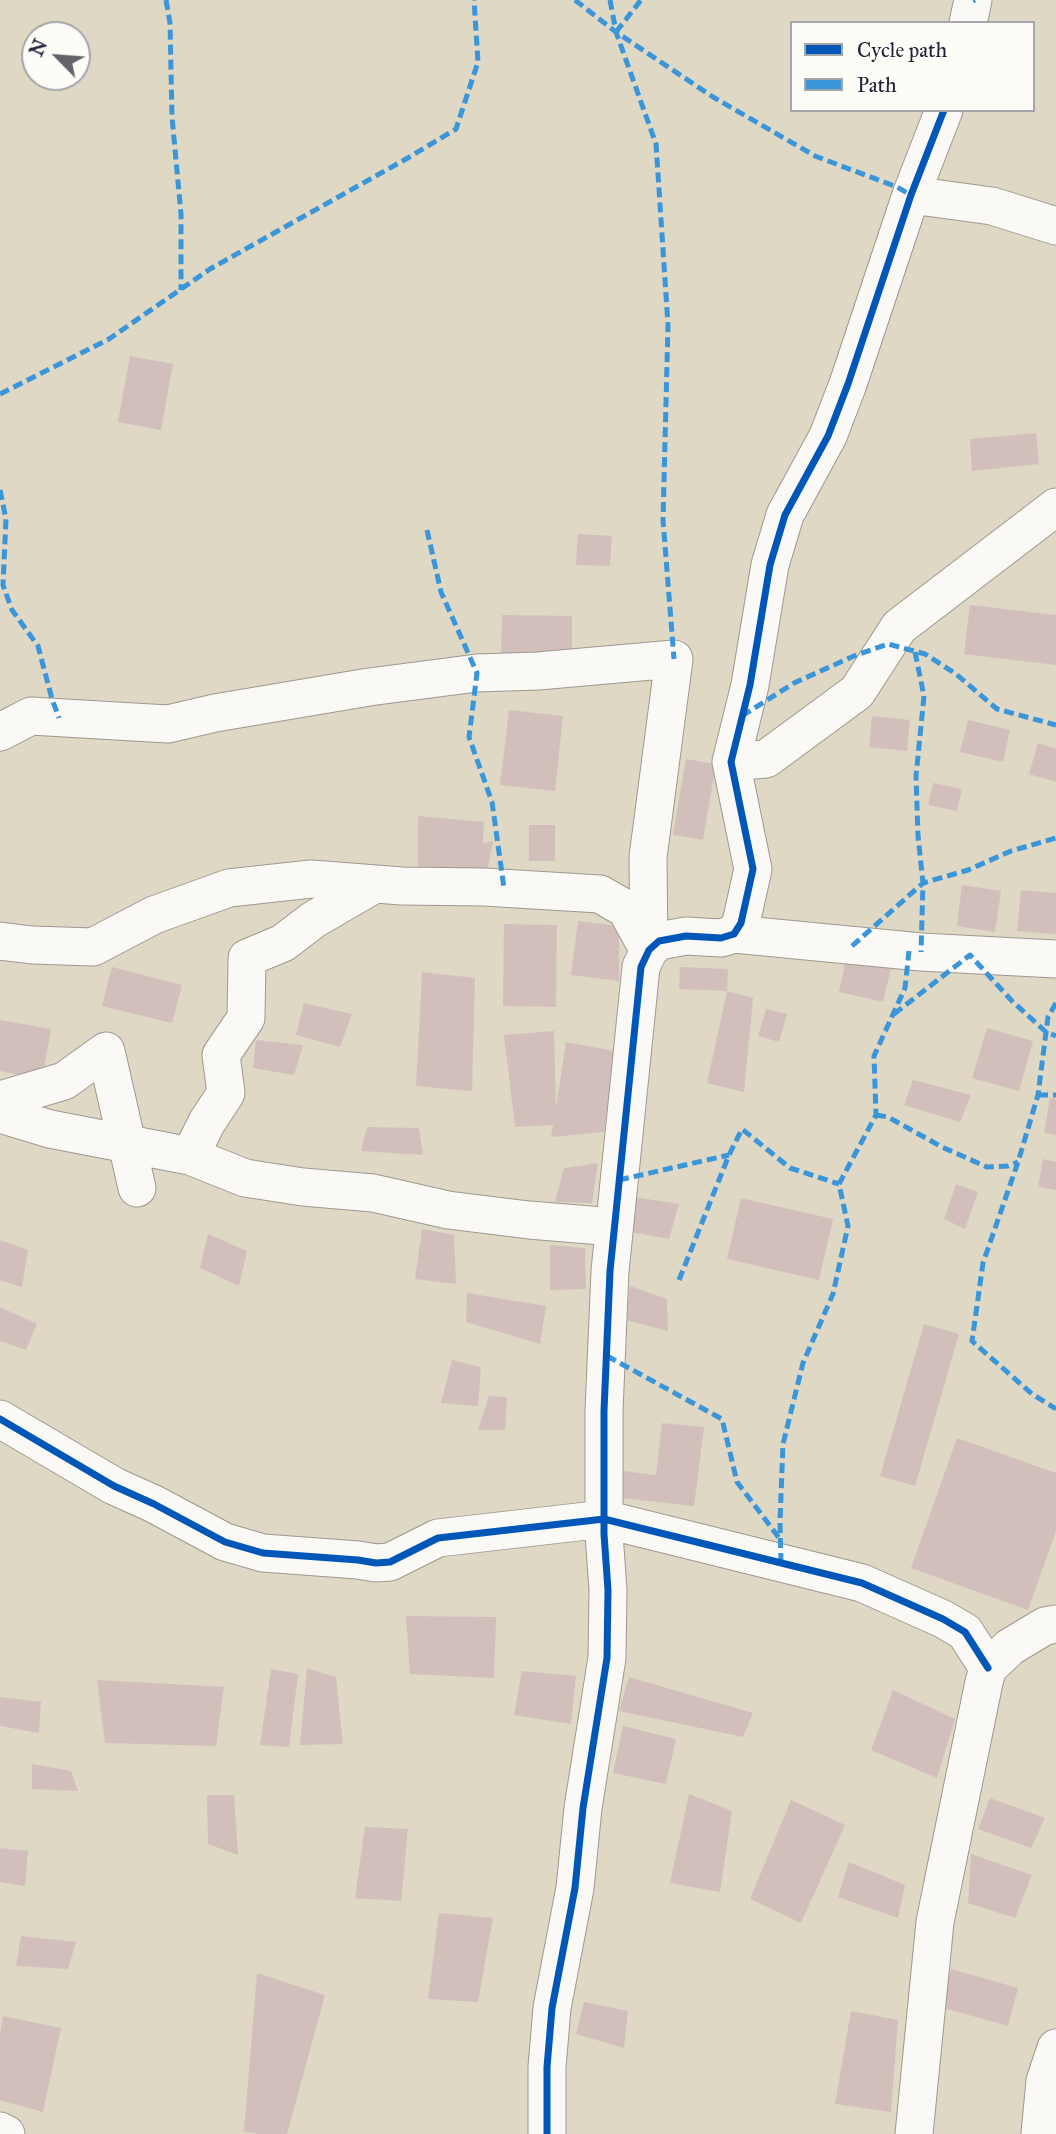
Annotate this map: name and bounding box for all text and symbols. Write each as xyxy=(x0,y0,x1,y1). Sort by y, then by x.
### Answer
north arrow xyxy=(21,21,91,91)
legend xyxy=(790,21,1035,112)
text: N xyxy=(24,36,52,60)
text: Cycle path xyxy=(857,37,947,63)
text: Path xyxy=(857,72,897,98)

